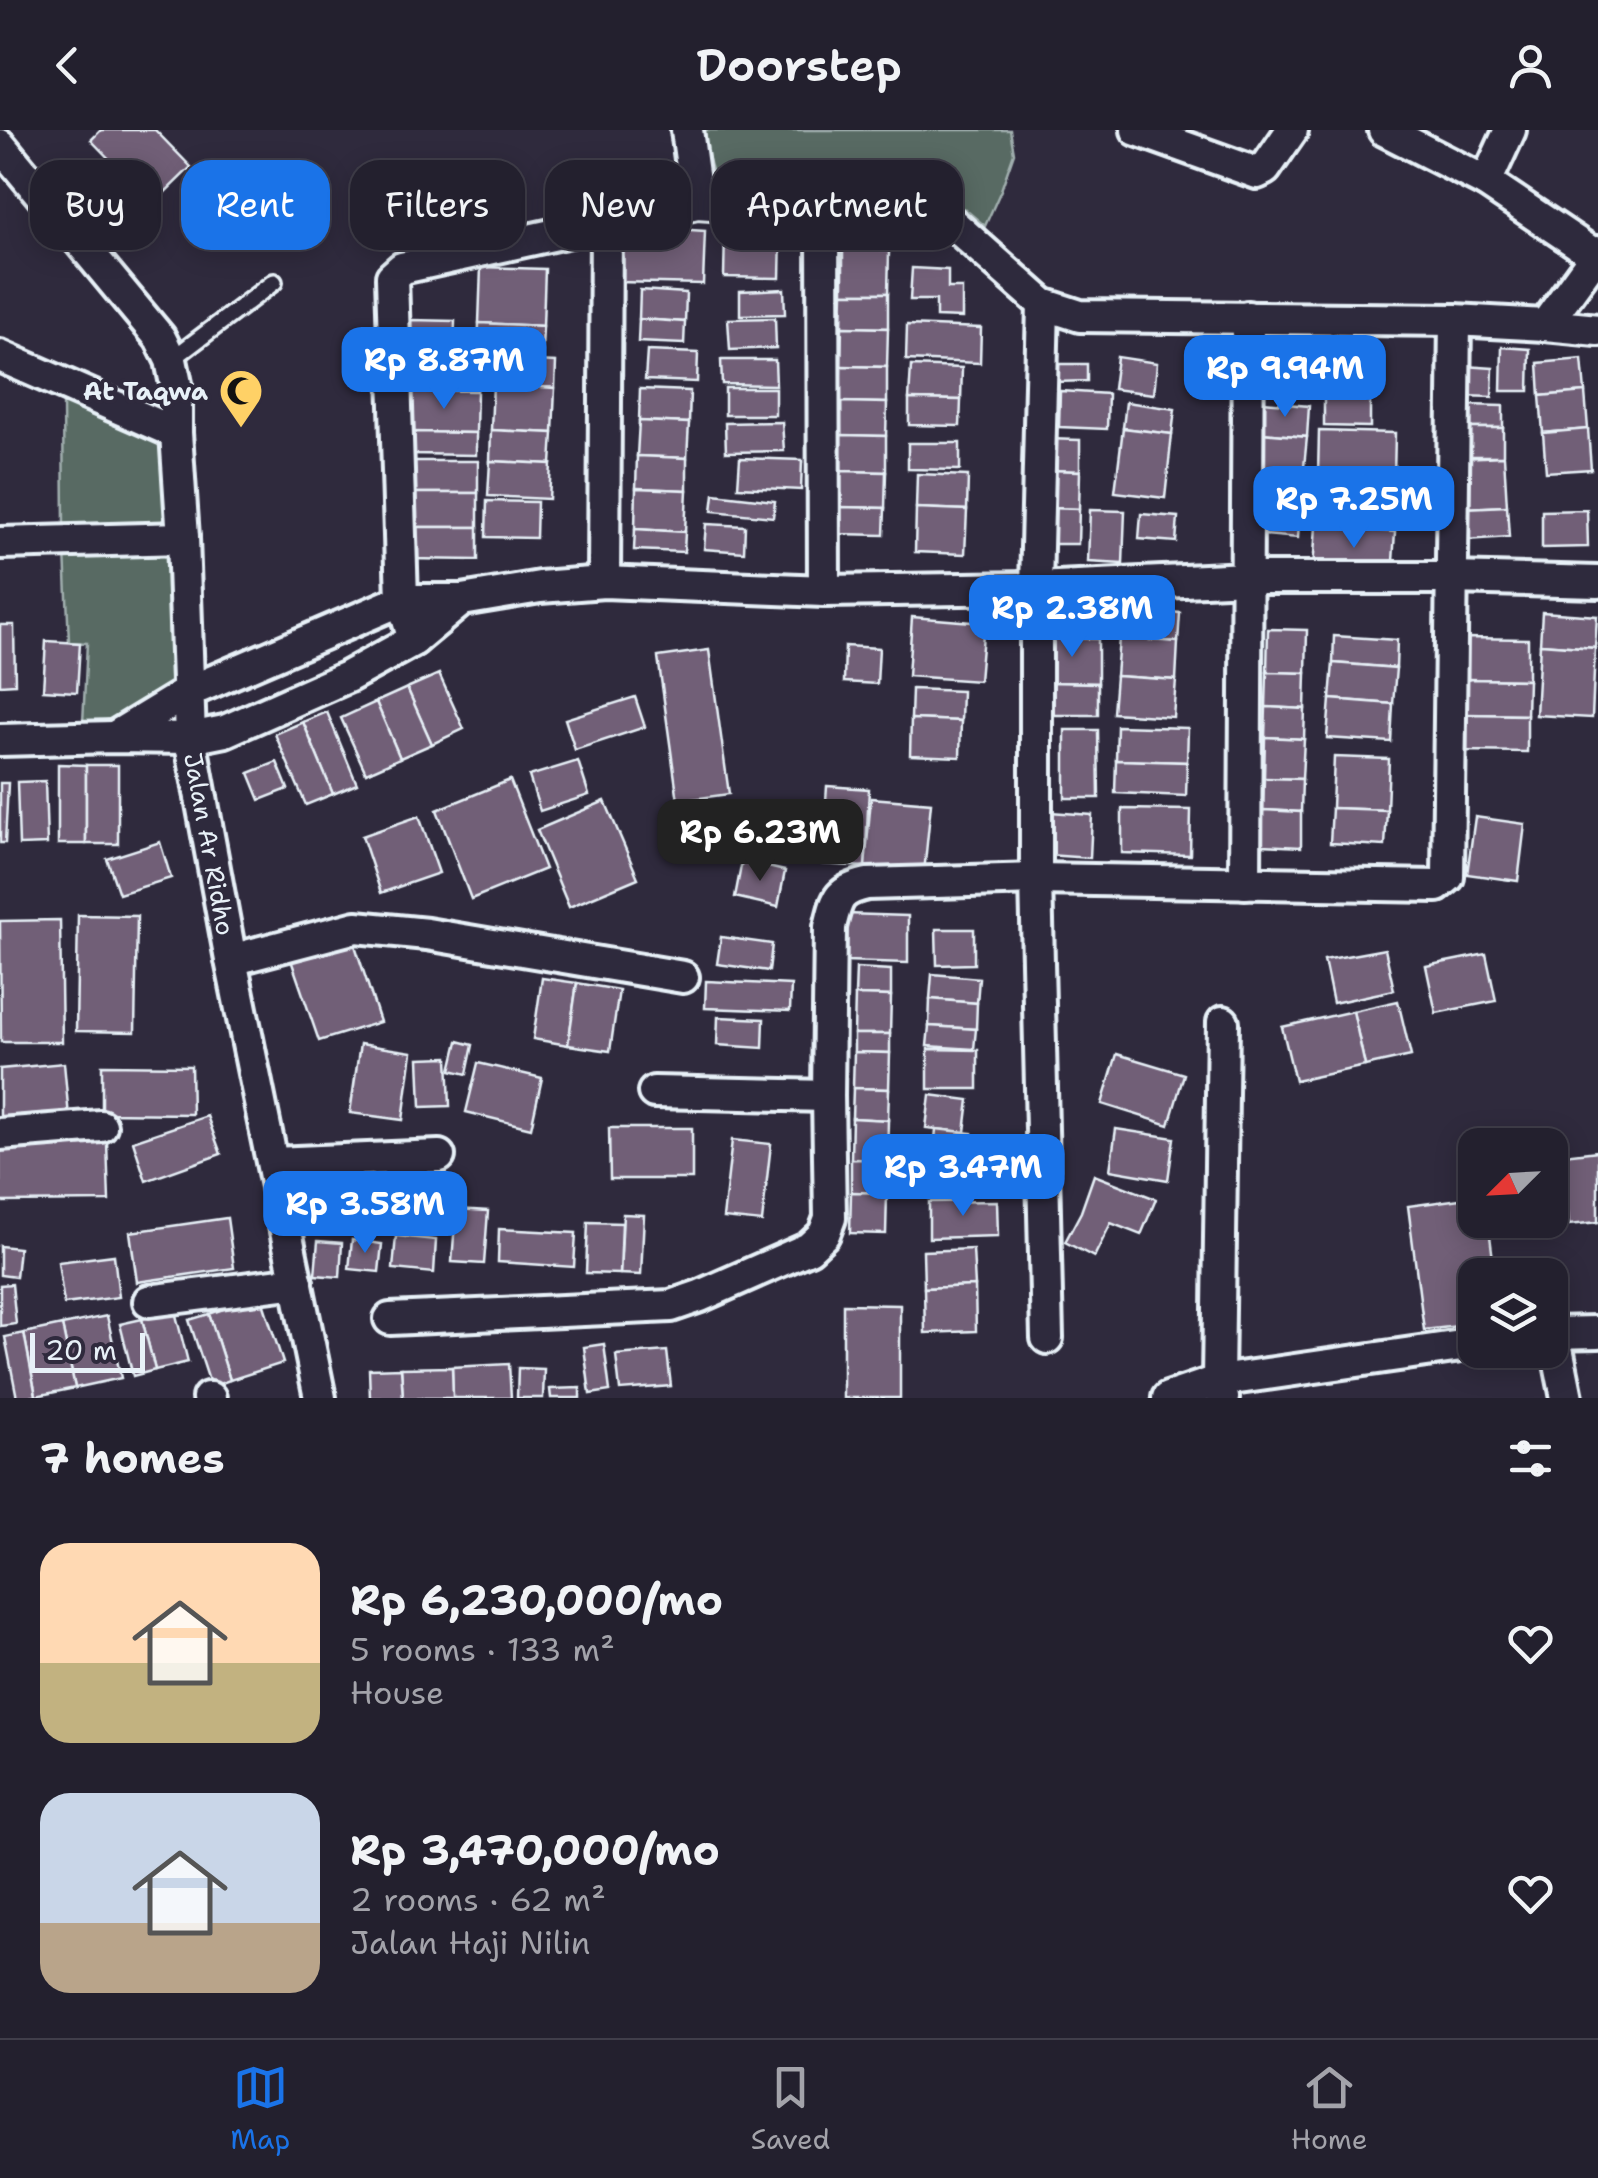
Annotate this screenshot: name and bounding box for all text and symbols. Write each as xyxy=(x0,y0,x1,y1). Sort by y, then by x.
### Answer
text: Doorstep xyxy=(696,35,902,95)
icon: back xyxy=(40,38,95,93)
icon: person xyxy=(1503,38,1558,93)
chip: Buy xyxy=(30,160,161,250)
chip: Rent xyxy=(181,160,330,250)
chip: Filters xyxy=(350,160,525,250)
chip: New xyxy=(545,160,691,250)
chip: Apartment xyxy=(711,160,963,250)
pin: Rp 8.87M xyxy=(341,327,547,412)
pin: Rp 9.94M xyxy=(1182,335,1388,420)
text: Rp 8.87M xyxy=(364,338,524,381)
text: Rp 9.94M xyxy=(1206,346,1364,389)
mosque icon: At Taqwa xyxy=(218,368,264,429)
place label: At Taqwa xyxy=(83,374,208,408)
pin: Rp 7.25M xyxy=(1251,466,1457,551)
text: Rp 7.25M xyxy=(1275,477,1433,520)
pin: Rp 2.38M xyxy=(969,575,1175,660)
text: Rp 2.38M xyxy=(991,586,1153,629)
street label: Jalan Ar Ridho xyxy=(176,750,243,938)
pin: Rp 6.23M xyxy=(657,799,863,884)
text: Rp 6.23M xyxy=(679,810,841,853)
north arrow xyxy=(1458,1128,1568,1238)
map controls xyxy=(1458,1128,1568,1368)
pin: Rp 3.47M xyxy=(860,1134,1066,1219)
text: Rp 3.47M xyxy=(884,1145,1042,1188)
pin: Rp 3.58M xyxy=(262,1171,468,1256)
text: Rp 3.58M xyxy=(285,1182,445,1225)
button: layers xyxy=(1458,1258,1568,1368)
scale bar xyxy=(30,1328,145,1372)
text: 20 m xyxy=(45,1331,117,1369)
text: 7 homes xyxy=(40,1430,225,1486)
icon: filters xyxy=(1503,1431,1558,1486)
text: Rp 6,230,000/mo xyxy=(350,1572,723,1628)
icon: home xyxy=(120,1583,240,1703)
icon: heart xyxy=(1503,1616,1558,1671)
text: 5 rooms · 133 m² xyxy=(350,1628,615,1671)
text: House xyxy=(350,1671,444,1714)
text: Rp 3,470,000/mo xyxy=(350,1822,720,1878)
icon: home xyxy=(120,1833,240,1953)
icon: heart xyxy=(1503,1866,1558,1921)
text: 2 rooms · 62 m² xyxy=(350,1878,606,1921)
text: Jalan Haji Nilin xyxy=(350,1921,590,1964)
tab: Map xyxy=(230,2060,290,2158)
tab: Saved xyxy=(751,2060,830,2158)
tab: Home xyxy=(1291,2060,1368,2158)

